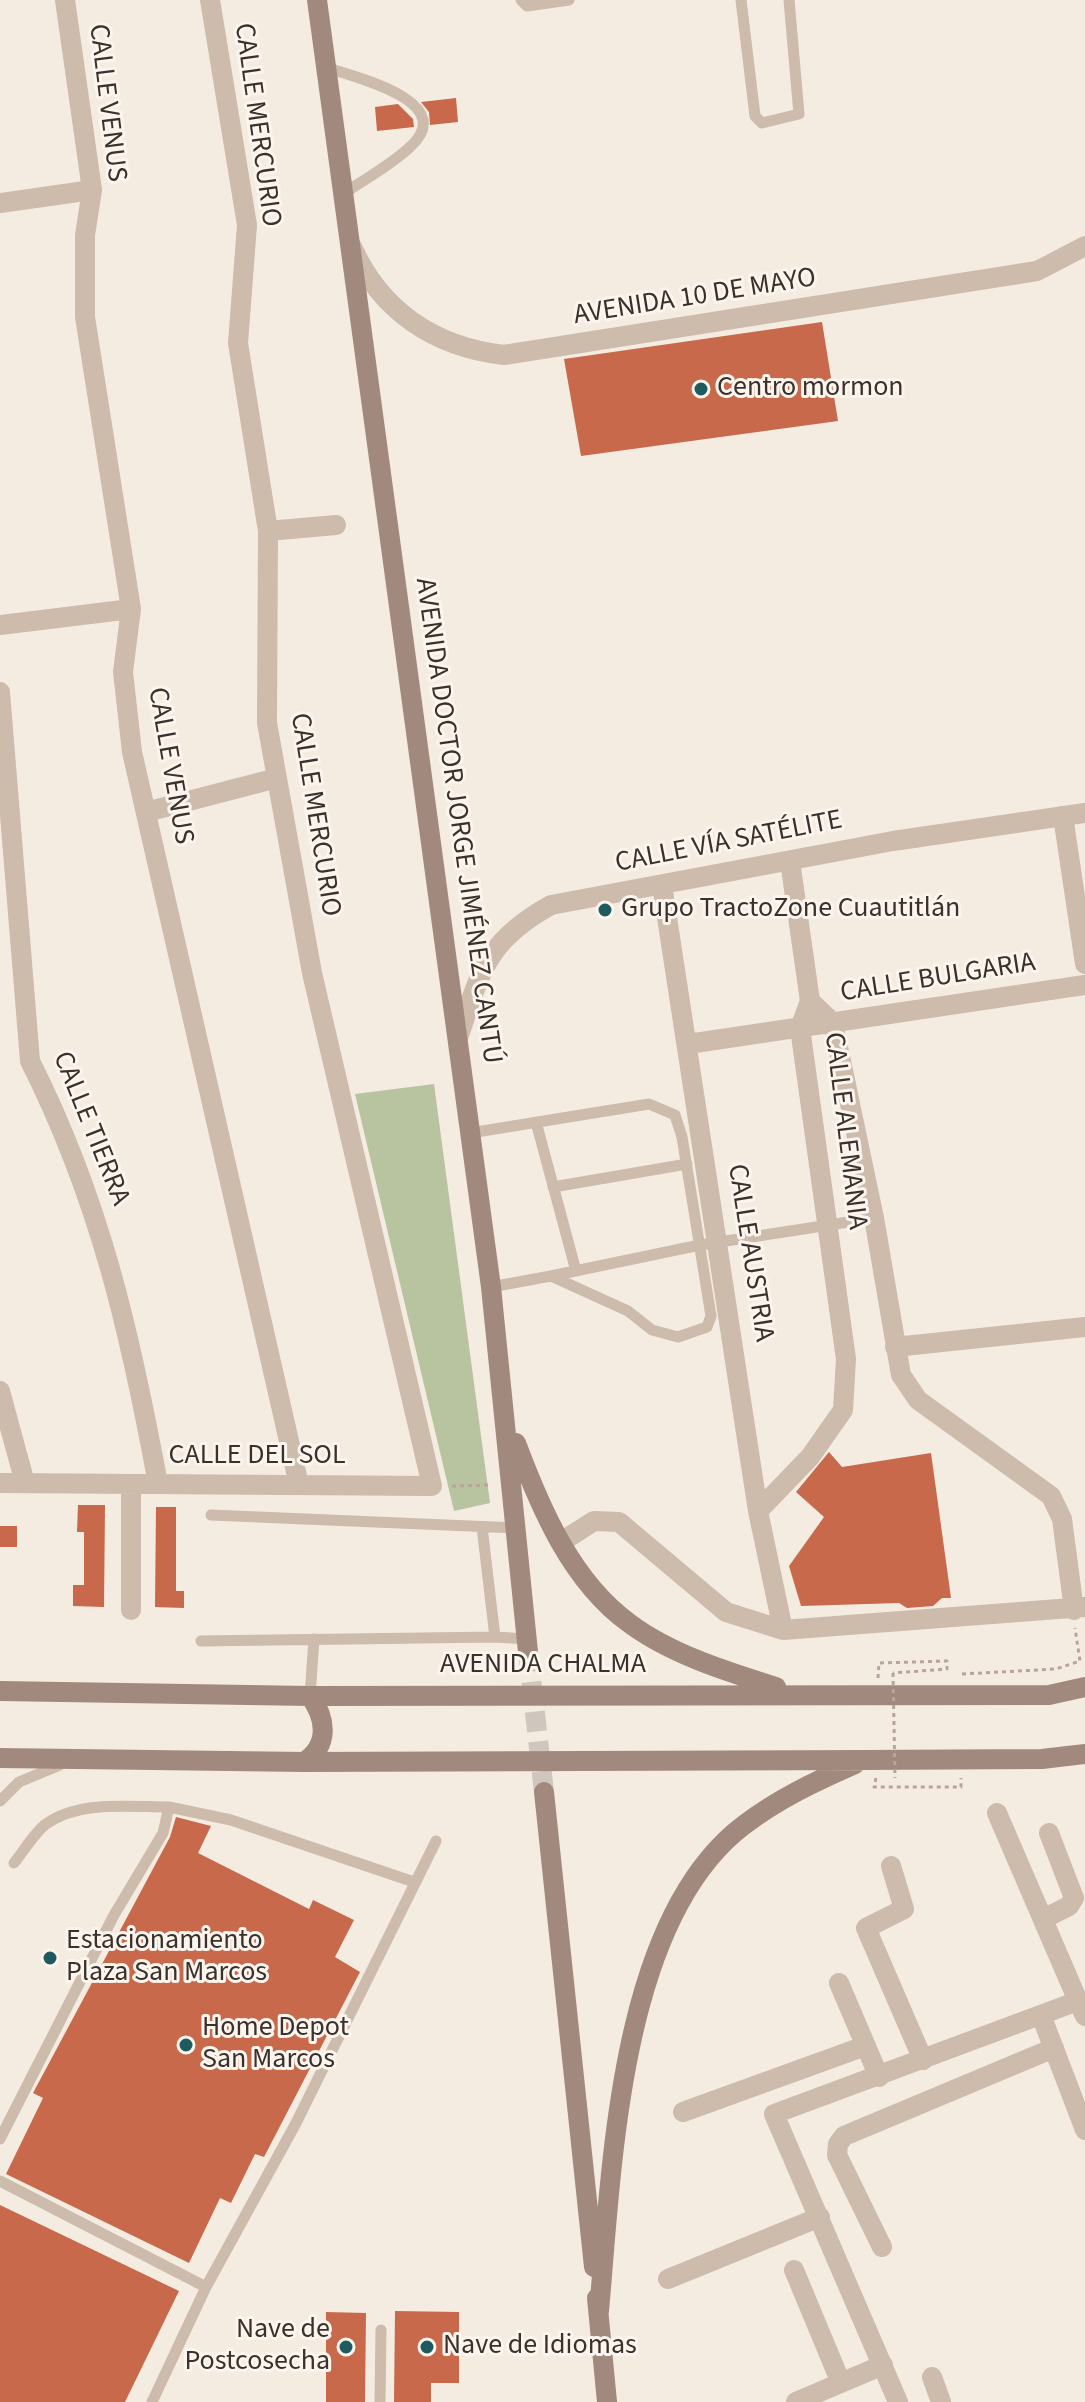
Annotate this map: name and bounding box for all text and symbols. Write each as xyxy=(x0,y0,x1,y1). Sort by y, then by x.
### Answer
street label: CALLE MERCURIO xyxy=(225,21,287,229)
street label: CALLE VENUS xyxy=(80,22,132,184)
street label: AVENIDA 10 DE MAYO xyxy=(571,262,819,334)
place label: Centro mormon xyxy=(717,372,904,406)
marker: Centro mormon xyxy=(692,380,710,398)
street label: AVENIDA DOCTOR JORGE JIMÉNEZ CANTÚ xyxy=(406,576,508,1066)
street label: CALLE VENUS xyxy=(139,685,199,847)
street label: CALLE MERCURIO xyxy=(281,711,347,919)
street label: CALLE VÍA SATÉLITE xyxy=(613,805,845,881)
place label: Grupo TractoZone Cuautitlán xyxy=(621,893,960,927)
marker: Grupo TractoZone Cuautitlán xyxy=(596,901,614,919)
street label: CALLE BULGARIA xyxy=(838,947,1038,1011)
street label: CALLE ALEMANIA xyxy=(815,1030,873,1232)
street label: CALLE TIERRA xyxy=(44,1047,136,1211)
street label: CALLE AUSTRIA xyxy=(718,1162,780,1344)
street label: CALLE DEL SOL xyxy=(168,1440,346,1474)
street label: AVENIDA CHALMA xyxy=(440,1649,646,1683)
place label: Estacionamiento Plaza San Marcos xyxy=(66,1925,267,1991)
marker: Estacionamiento Plaza San Marcos xyxy=(41,1949,59,1967)
place label: Home Depot San Marcos xyxy=(202,2012,349,2078)
marker: Home Depot San Marcos xyxy=(177,2036,195,2054)
place label: Nave de Postcosecha xyxy=(184,2314,330,2380)
place label: Nave de Idiomas xyxy=(443,2330,637,2364)
marker: Nave de Postcosecha xyxy=(337,2338,355,2356)
marker: Nave de Idiomas xyxy=(418,2338,436,2356)

